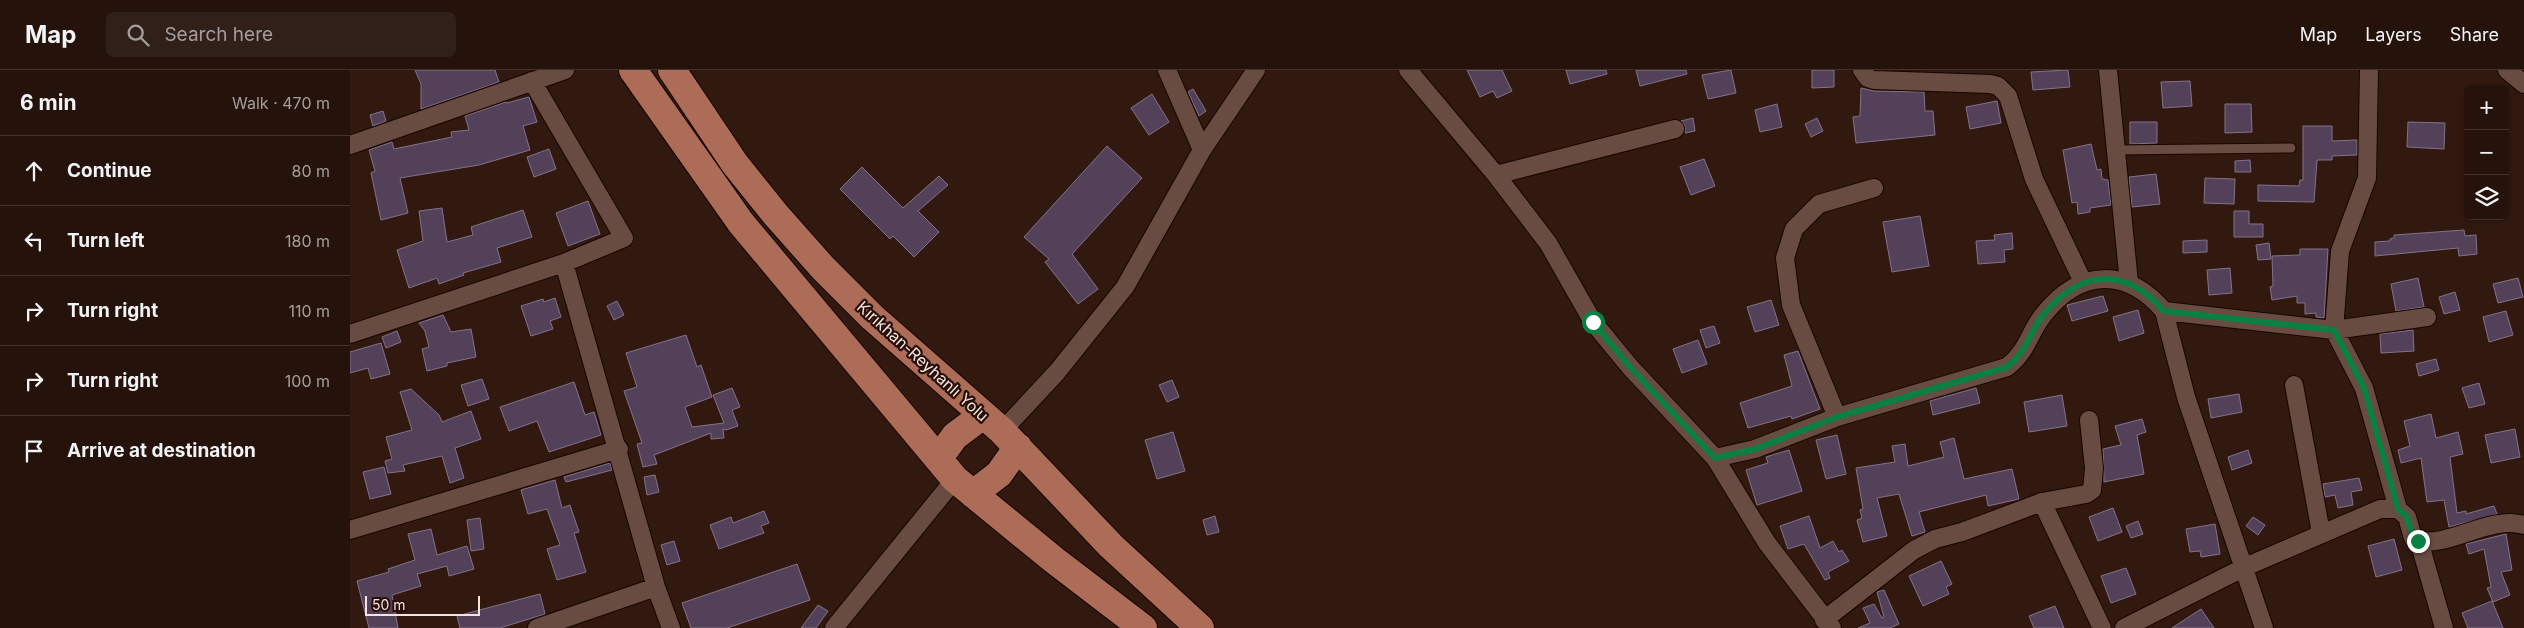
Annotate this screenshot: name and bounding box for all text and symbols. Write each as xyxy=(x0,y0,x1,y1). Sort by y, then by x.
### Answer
search box xyxy=(106,12,456,57)
text: Map xyxy=(25,20,76,49)
icon: search xyxy=(124,21,152,49)
text: Search here xyxy=(164,23,273,46)
text: Map xyxy=(2300,24,2337,45)
text: Layers xyxy=(2365,24,2422,45)
text: Share xyxy=(2450,24,2499,45)
map controls xyxy=(2464,85,2509,220)
button: + xyxy=(2464,85,2509,130)
text: 6 min xyxy=(20,90,77,115)
text: Walk · 470 m xyxy=(232,93,330,113)
button: − xyxy=(2464,130,2509,175)
icon: ahead xyxy=(20,157,48,185)
text: Continue xyxy=(67,159,152,182)
text: 80 m xyxy=(291,161,330,181)
button: layers xyxy=(2464,175,2509,220)
icon: left xyxy=(20,227,48,255)
text: Turn left xyxy=(67,229,145,252)
text: 180 m xyxy=(285,231,330,251)
icon: right xyxy=(20,297,48,325)
street label: Kırıkhan-Reyhanlı Yolu xyxy=(853,297,993,425)
text: Turn right xyxy=(67,299,158,322)
text: 110 m xyxy=(288,301,330,321)
route start xyxy=(1582,311,1605,334)
icon: right xyxy=(20,367,48,395)
text: Turn right xyxy=(67,369,158,392)
text: 100 m xyxy=(285,371,330,391)
icon: arrive xyxy=(20,437,48,465)
text: Arrive at destination xyxy=(67,439,256,462)
route end xyxy=(2407,530,2430,553)
scale bar xyxy=(365,593,480,616)
text: 50 m xyxy=(372,596,406,613)

